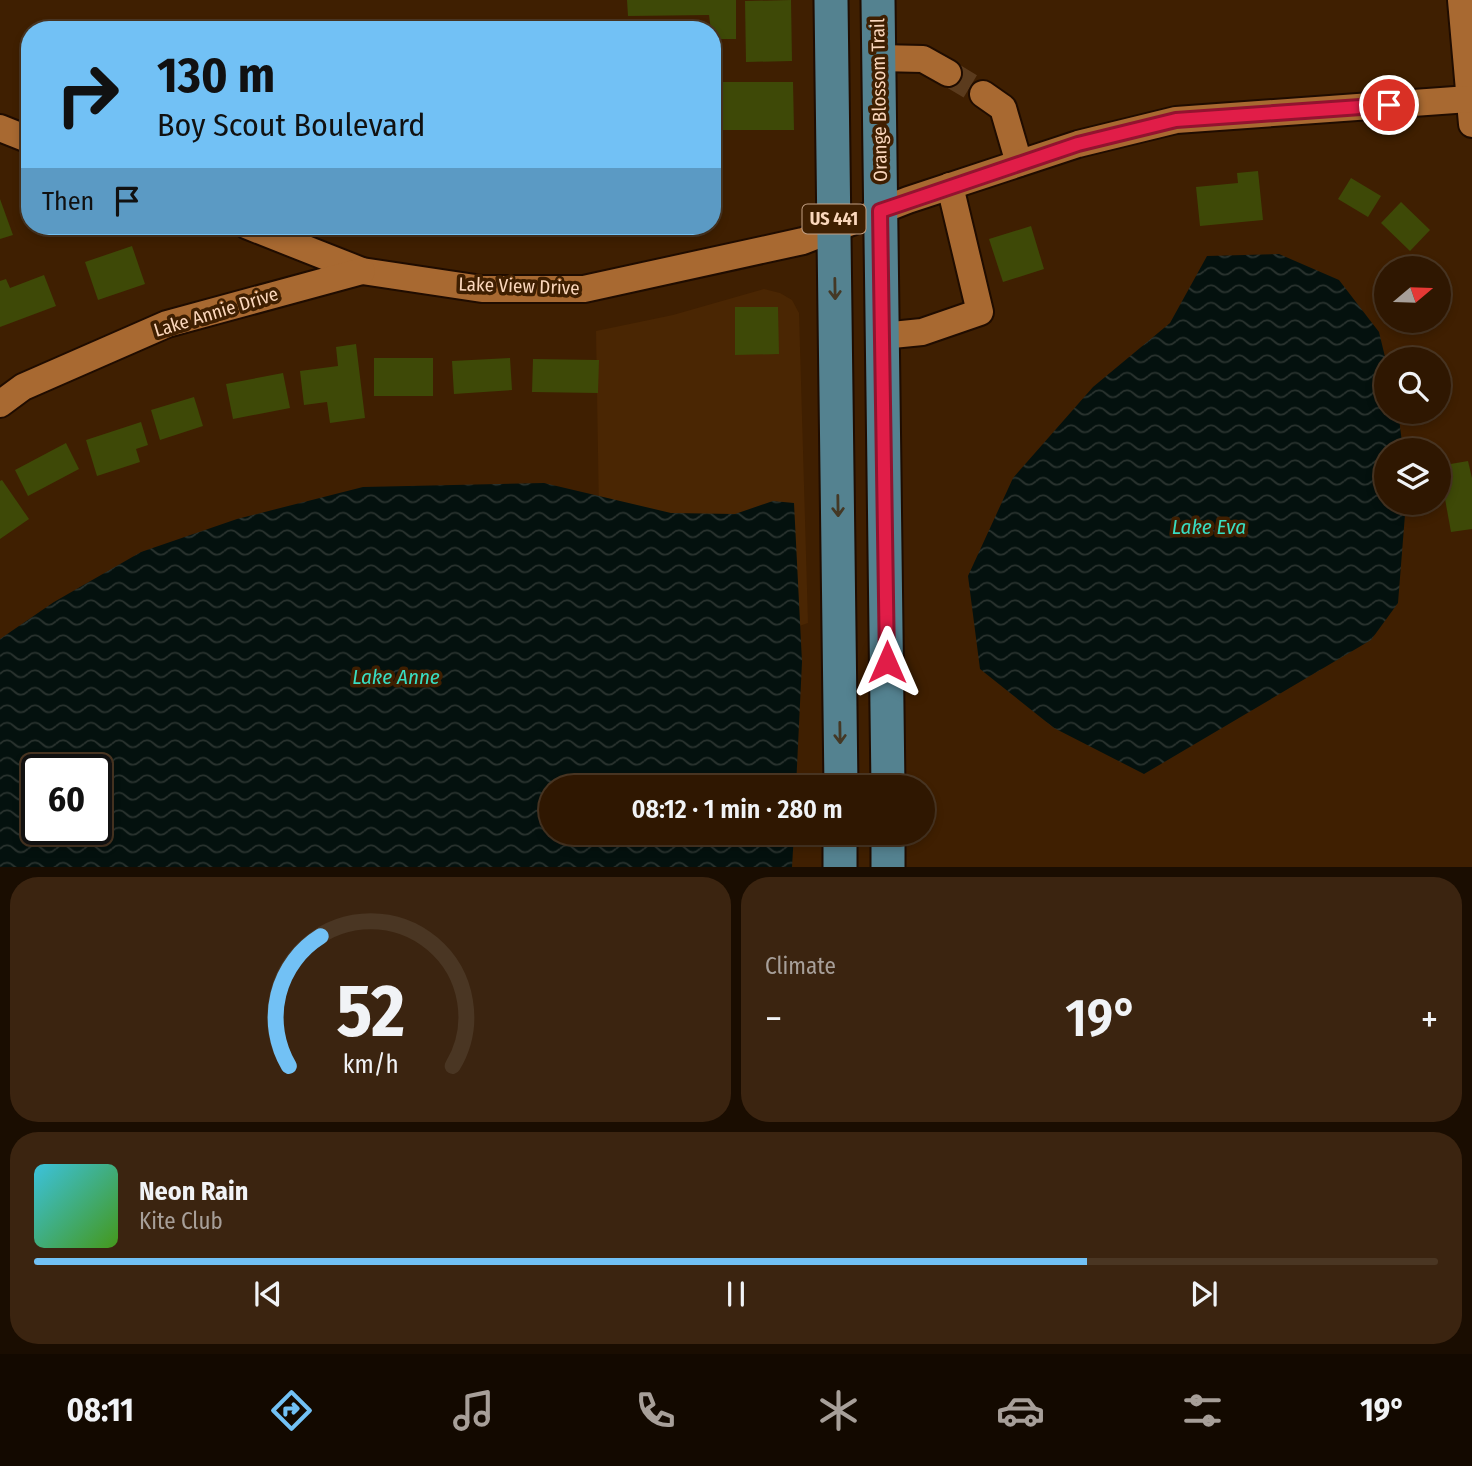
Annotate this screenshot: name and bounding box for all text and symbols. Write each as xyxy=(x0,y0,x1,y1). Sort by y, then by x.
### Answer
street label: Orange Blossom Trail xyxy=(866,18,892,182)
text: 130 m xyxy=(157,46,275,105)
icon: right xyxy=(42,49,133,140)
pin xyxy=(1359,75,1419,135)
icon: arrive xyxy=(1370,86,1408,124)
text: Boy Scout Boulevard xyxy=(157,106,425,144)
icon: arrive xyxy=(108,182,146,220)
text: Then xyxy=(42,186,94,217)
road number: US 441 xyxy=(802,204,866,233)
north arrow xyxy=(1374,256,1451,332)
map controls xyxy=(1374,256,1451,515)
street label: Lake View Drive xyxy=(458,272,580,300)
one-way arrow xyxy=(828,277,842,300)
street label: Lake Annie Drive xyxy=(151,282,281,342)
button: search xyxy=(1374,347,1451,424)
button: layers xyxy=(1374,438,1451,515)
one-way arrow xyxy=(831,494,845,517)
water label: Lake Eva xyxy=(1172,514,1246,540)
position arrow xyxy=(850,625,924,699)
water label: Lake Anne xyxy=(352,664,440,690)
one-way arrow xyxy=(833,722,847,745)
speed limit sign: 60 xyxy=(21,754,112,845)
text: 08:12 · 1 min · 280 m xyxy=(631,794,843,825)
text: Climate xyxy=(765,952,836,980)
text: 52 xyxy=(336,968,405,1055)
text: 19° xyxy=(1065,987,1138,1050)
text: − xyxy=(765,996,782,1042)
text: + xyxy=(1421,996,1438,1042)
text: km/h xyxy=(343,1049,398,1079)
text: Neon Rain xyxy=(139,1176,248,1207)
text: Kite Club xyxy=(139,1207,223,1235)
icon: previous xyxy=(249,1275,287,1313)
icon: pause xyxy=(717,1275,755,1313)
icon: next xyxy=(1185,1275,1223,1313)
icon: directions xyxy=(267,1386,316,1435)
icon: music xyxy=(449,1386,498,1435)
icon: phone xyxy=(631,1386,680,1435)
icon: climate xyxy=(814,1386,863,1435)
icon: car xyxy=(996,1386,1045,1435)
icon: filters xyxy=(1178,1386,1227,1435)
text: 08:11 xyxy=(67,1391,134,1429)
text: 19° xyxy=(1360,1391,1405,1429)

